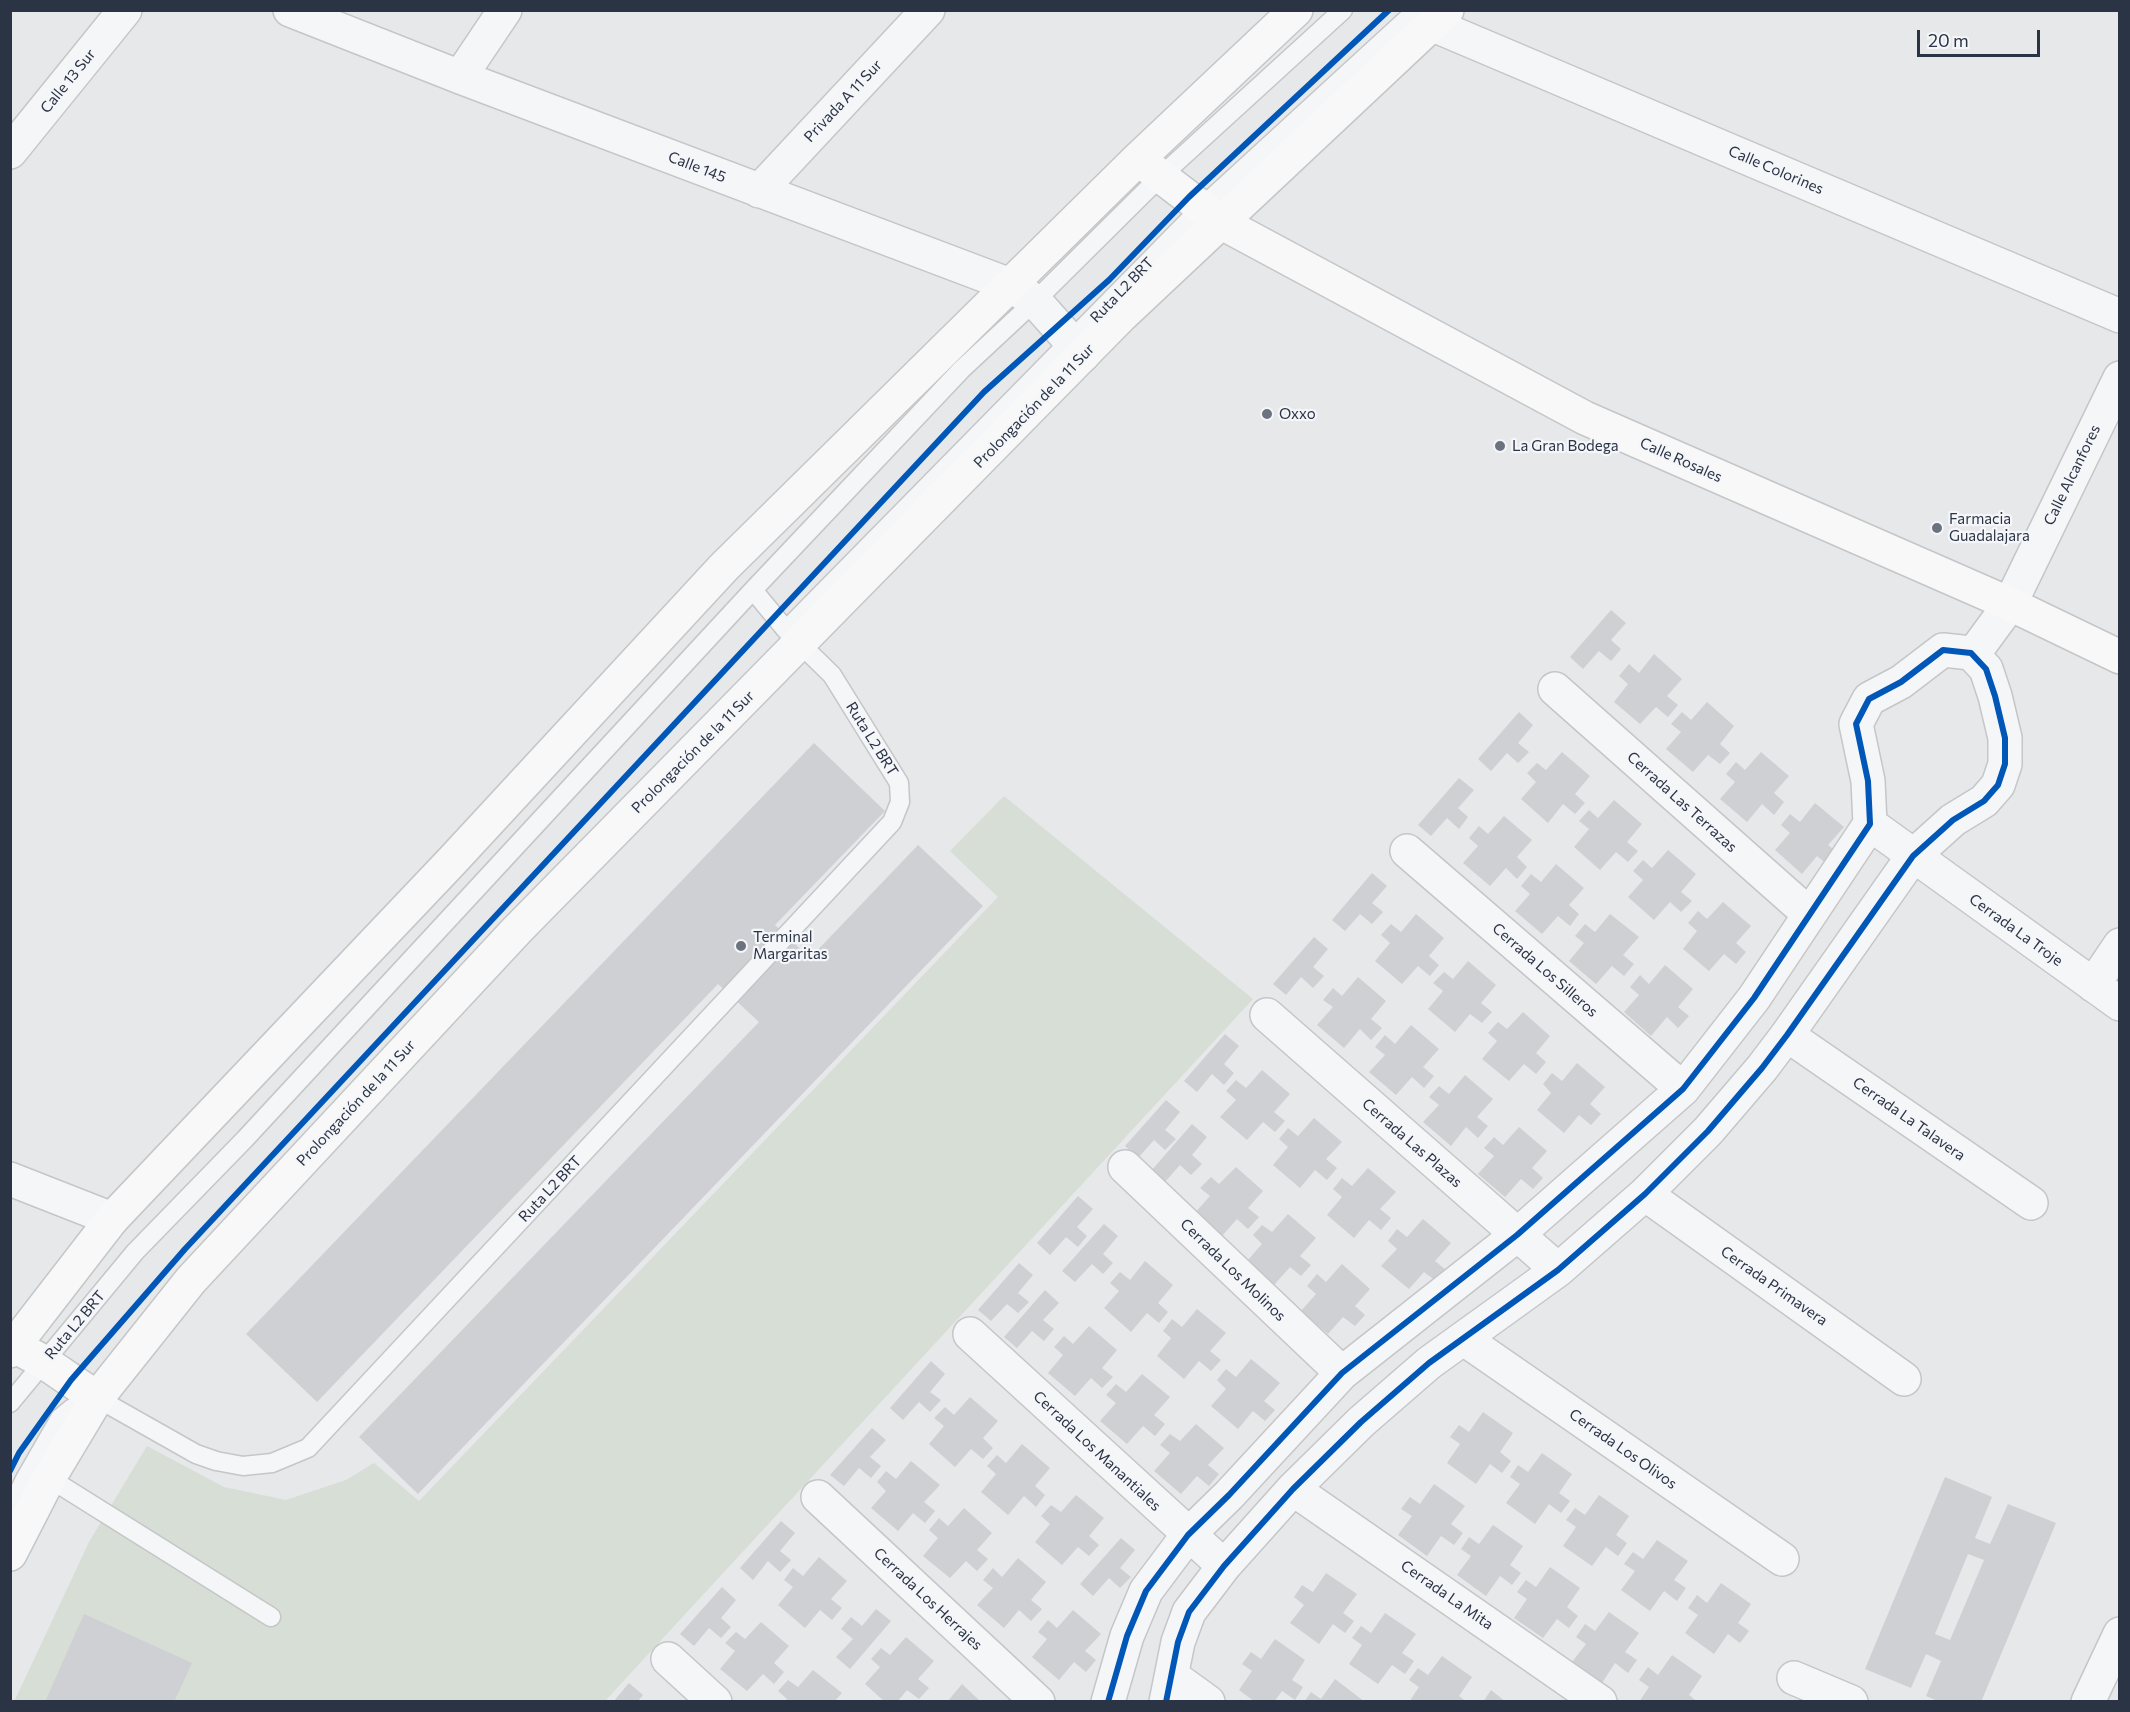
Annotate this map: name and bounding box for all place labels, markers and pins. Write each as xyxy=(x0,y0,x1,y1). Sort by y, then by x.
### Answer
place label: Oxxo xyxy=(1279,405,1316,423)
marker: Oxxo xyxy=(1260,407,1274,421)
place label: La Gran Bodega xyxy=(1512,437,1619,455)
marker: La Gran Bodega xyxy=(1493,439,1507,453)
place label: Farmacia Guadalajara xyxy=(1949,510,2030,545)
marker: Farmacia Guadalajara xyxy=(1930,521,1944,535)
place label: Terminal Margaritas xyxy=(753,928,828,963)
marker: Terminal Margaritas xyxy=(734,939,748,953)

